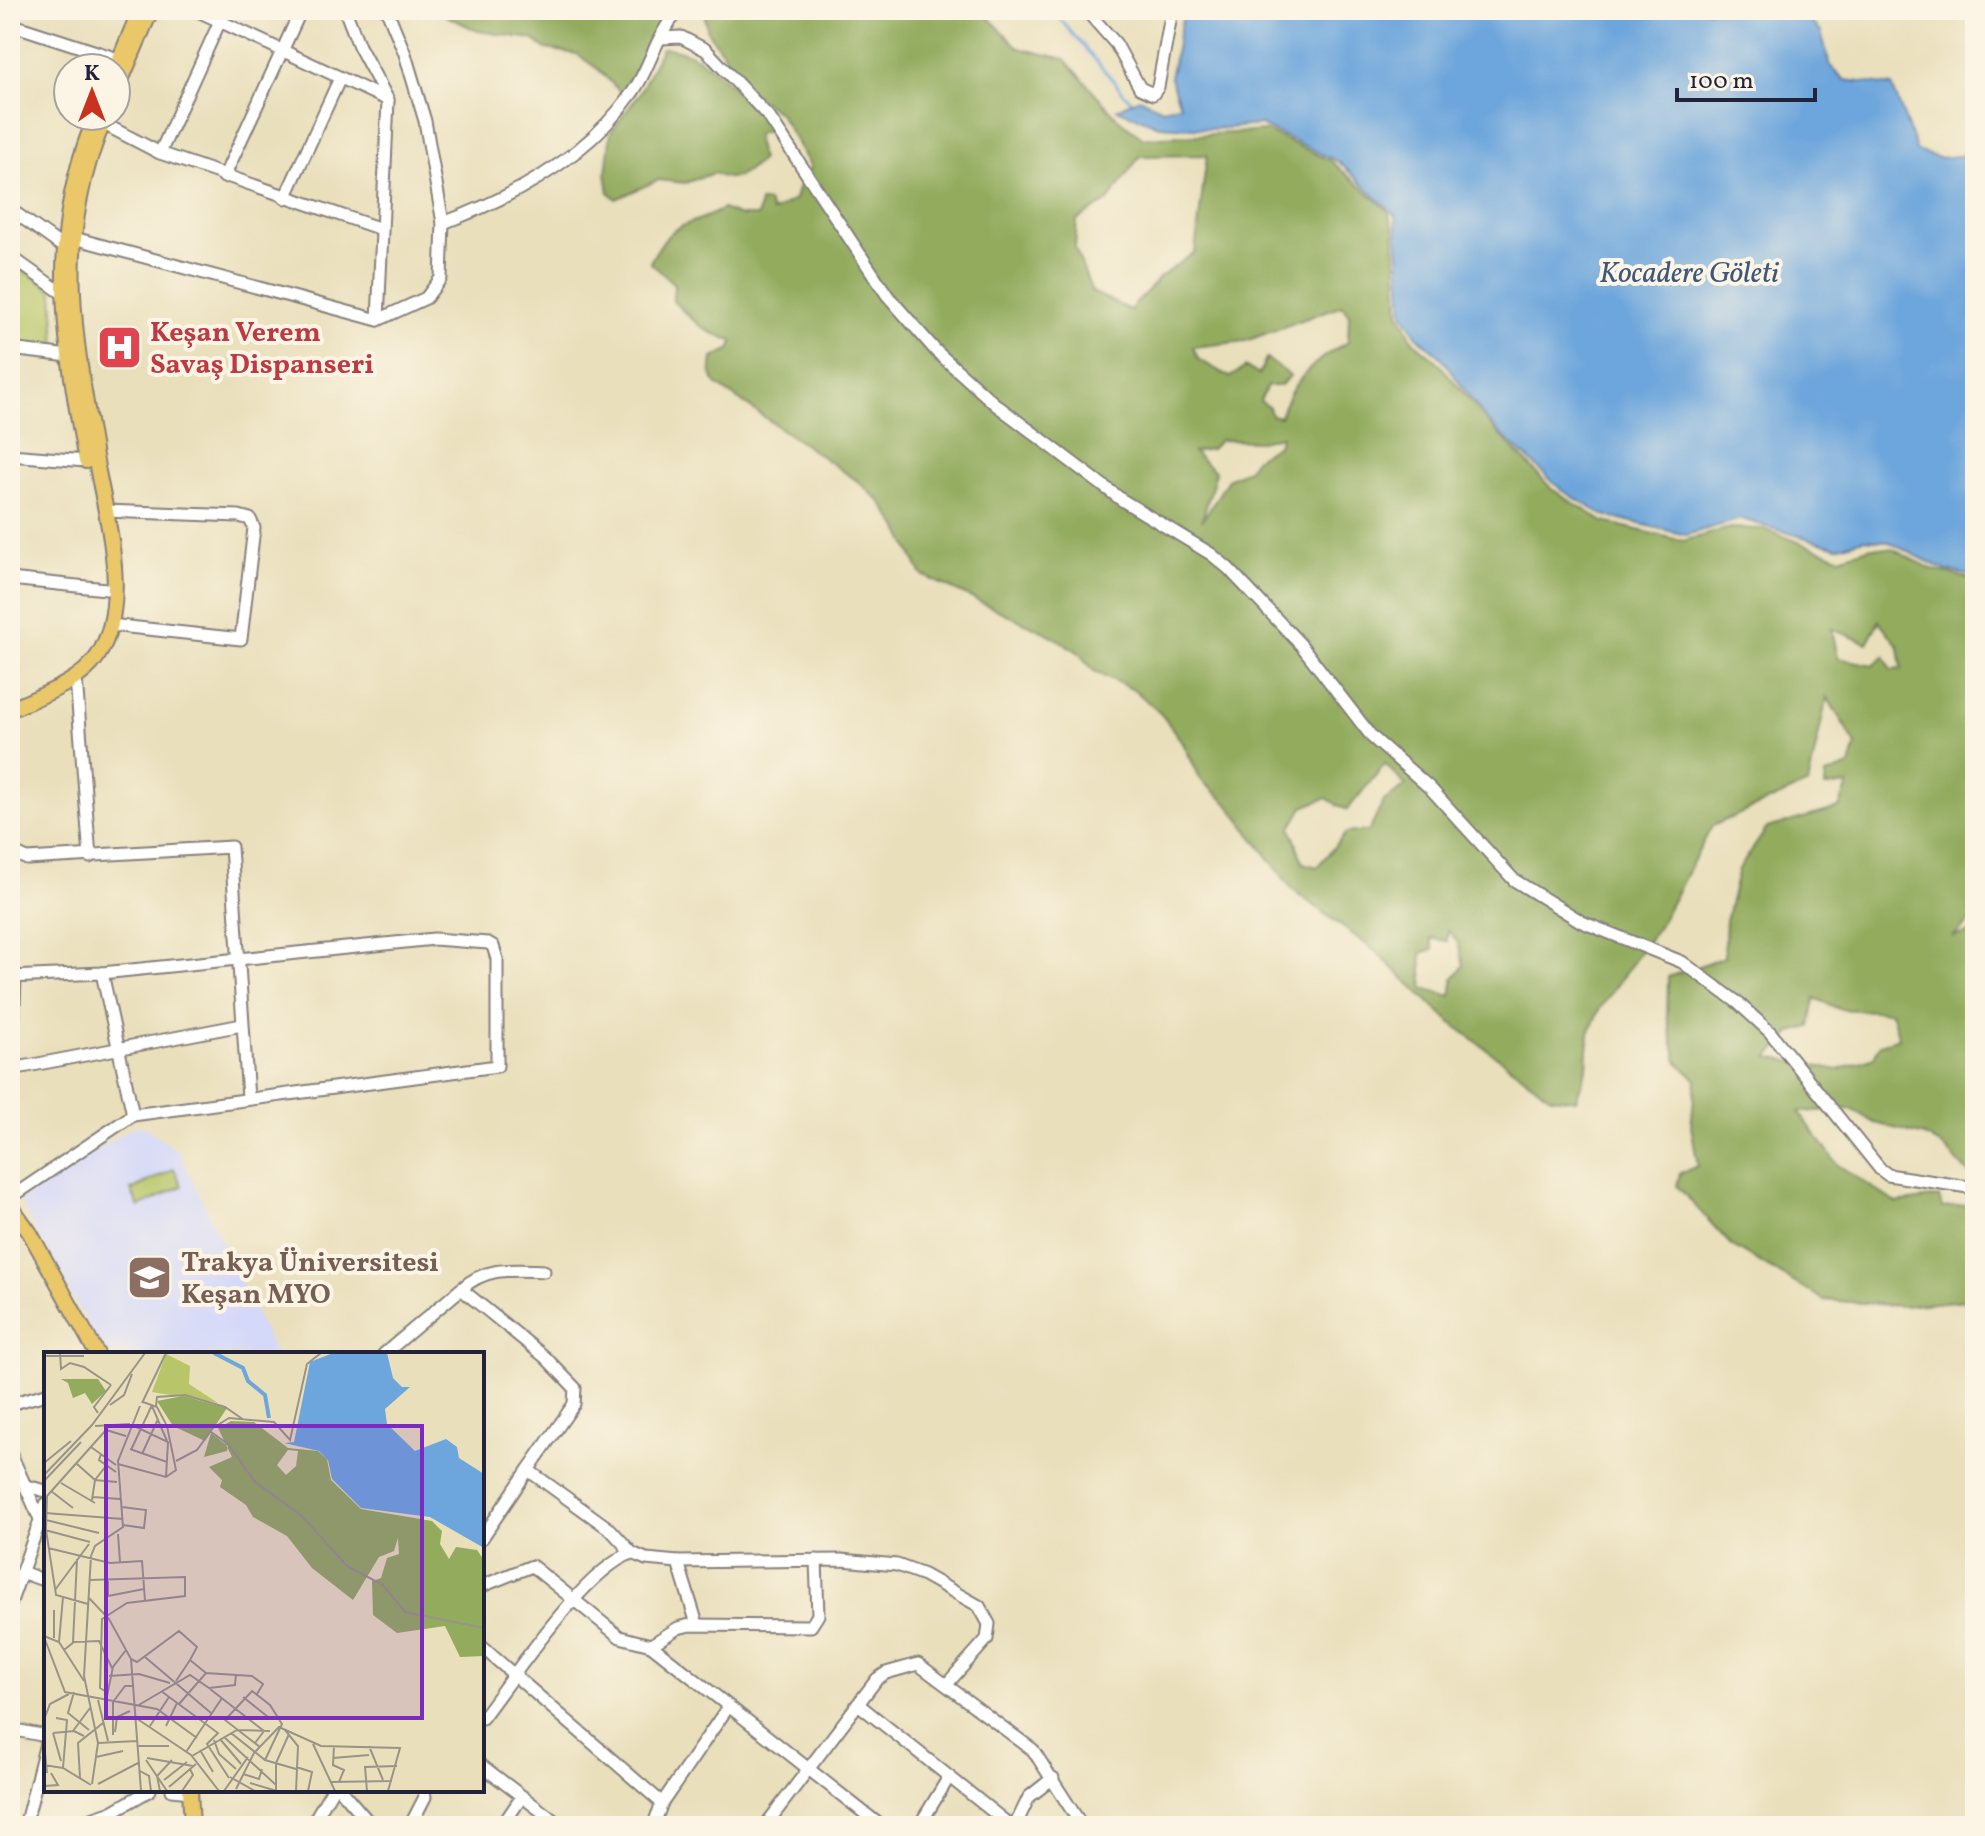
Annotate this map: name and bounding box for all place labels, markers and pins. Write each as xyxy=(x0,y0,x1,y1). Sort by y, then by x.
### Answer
place label: Keşan Verem Savaş Dispanseri xyxy=(150,314,374,385)
hospital icon: Keşan Verem Savaş Dispanseri xyxy=(95,323,143,371)
place label: Trakya Üniversitesi Keşan MYO xyxy=(181,1244,439,1315)
school or university icon: Trakya Üniversitesi Keşan MYO xyxy=(126,1253,174,1301)

